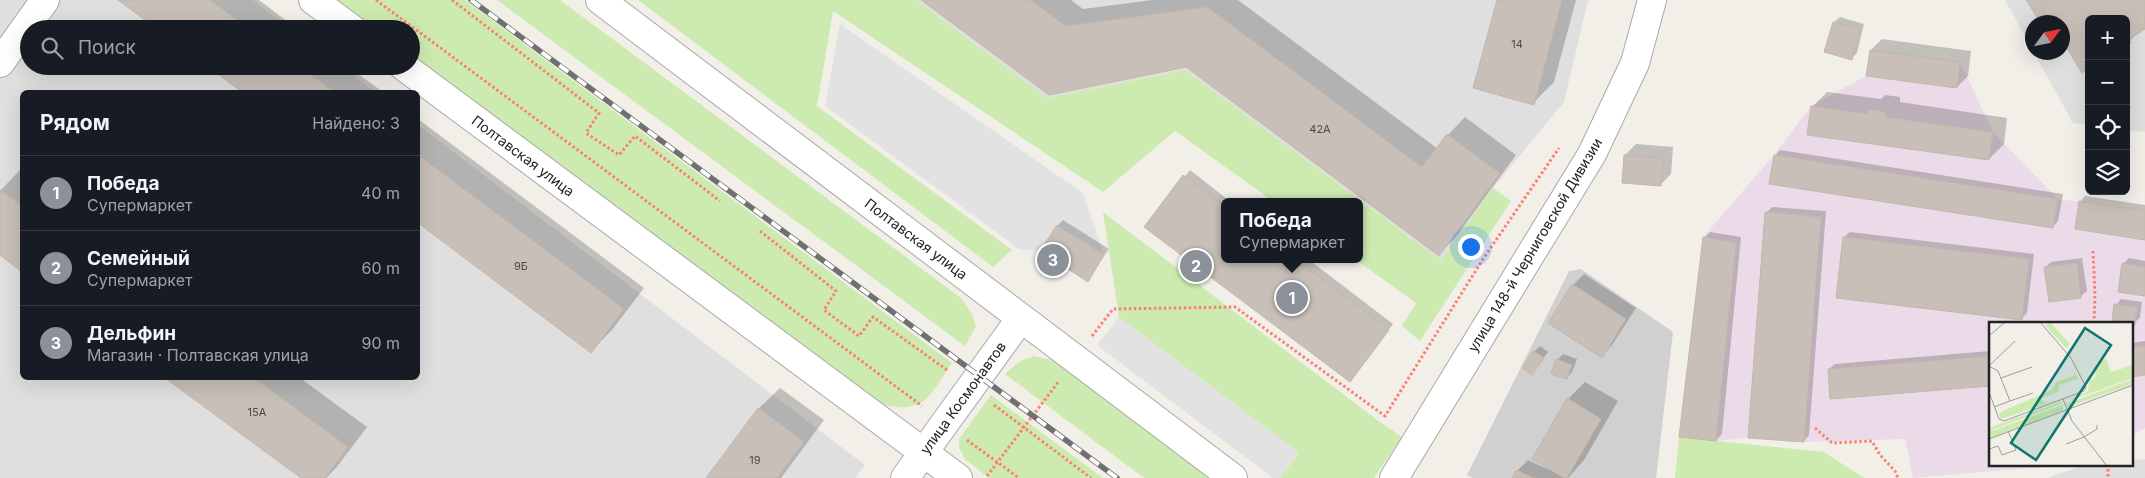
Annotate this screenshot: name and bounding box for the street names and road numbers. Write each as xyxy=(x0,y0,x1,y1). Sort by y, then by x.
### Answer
street label: Полтавская улица xyxy=(469,111,578,200)
street label: улица 148-й Черниговской Дивизии xyxy=(1464,135,1605,355)
street label: Полтавская улица xyxy=(862,194,971,283)
street label: улица Космонавтов xyxy=(916,338,1009,457)

